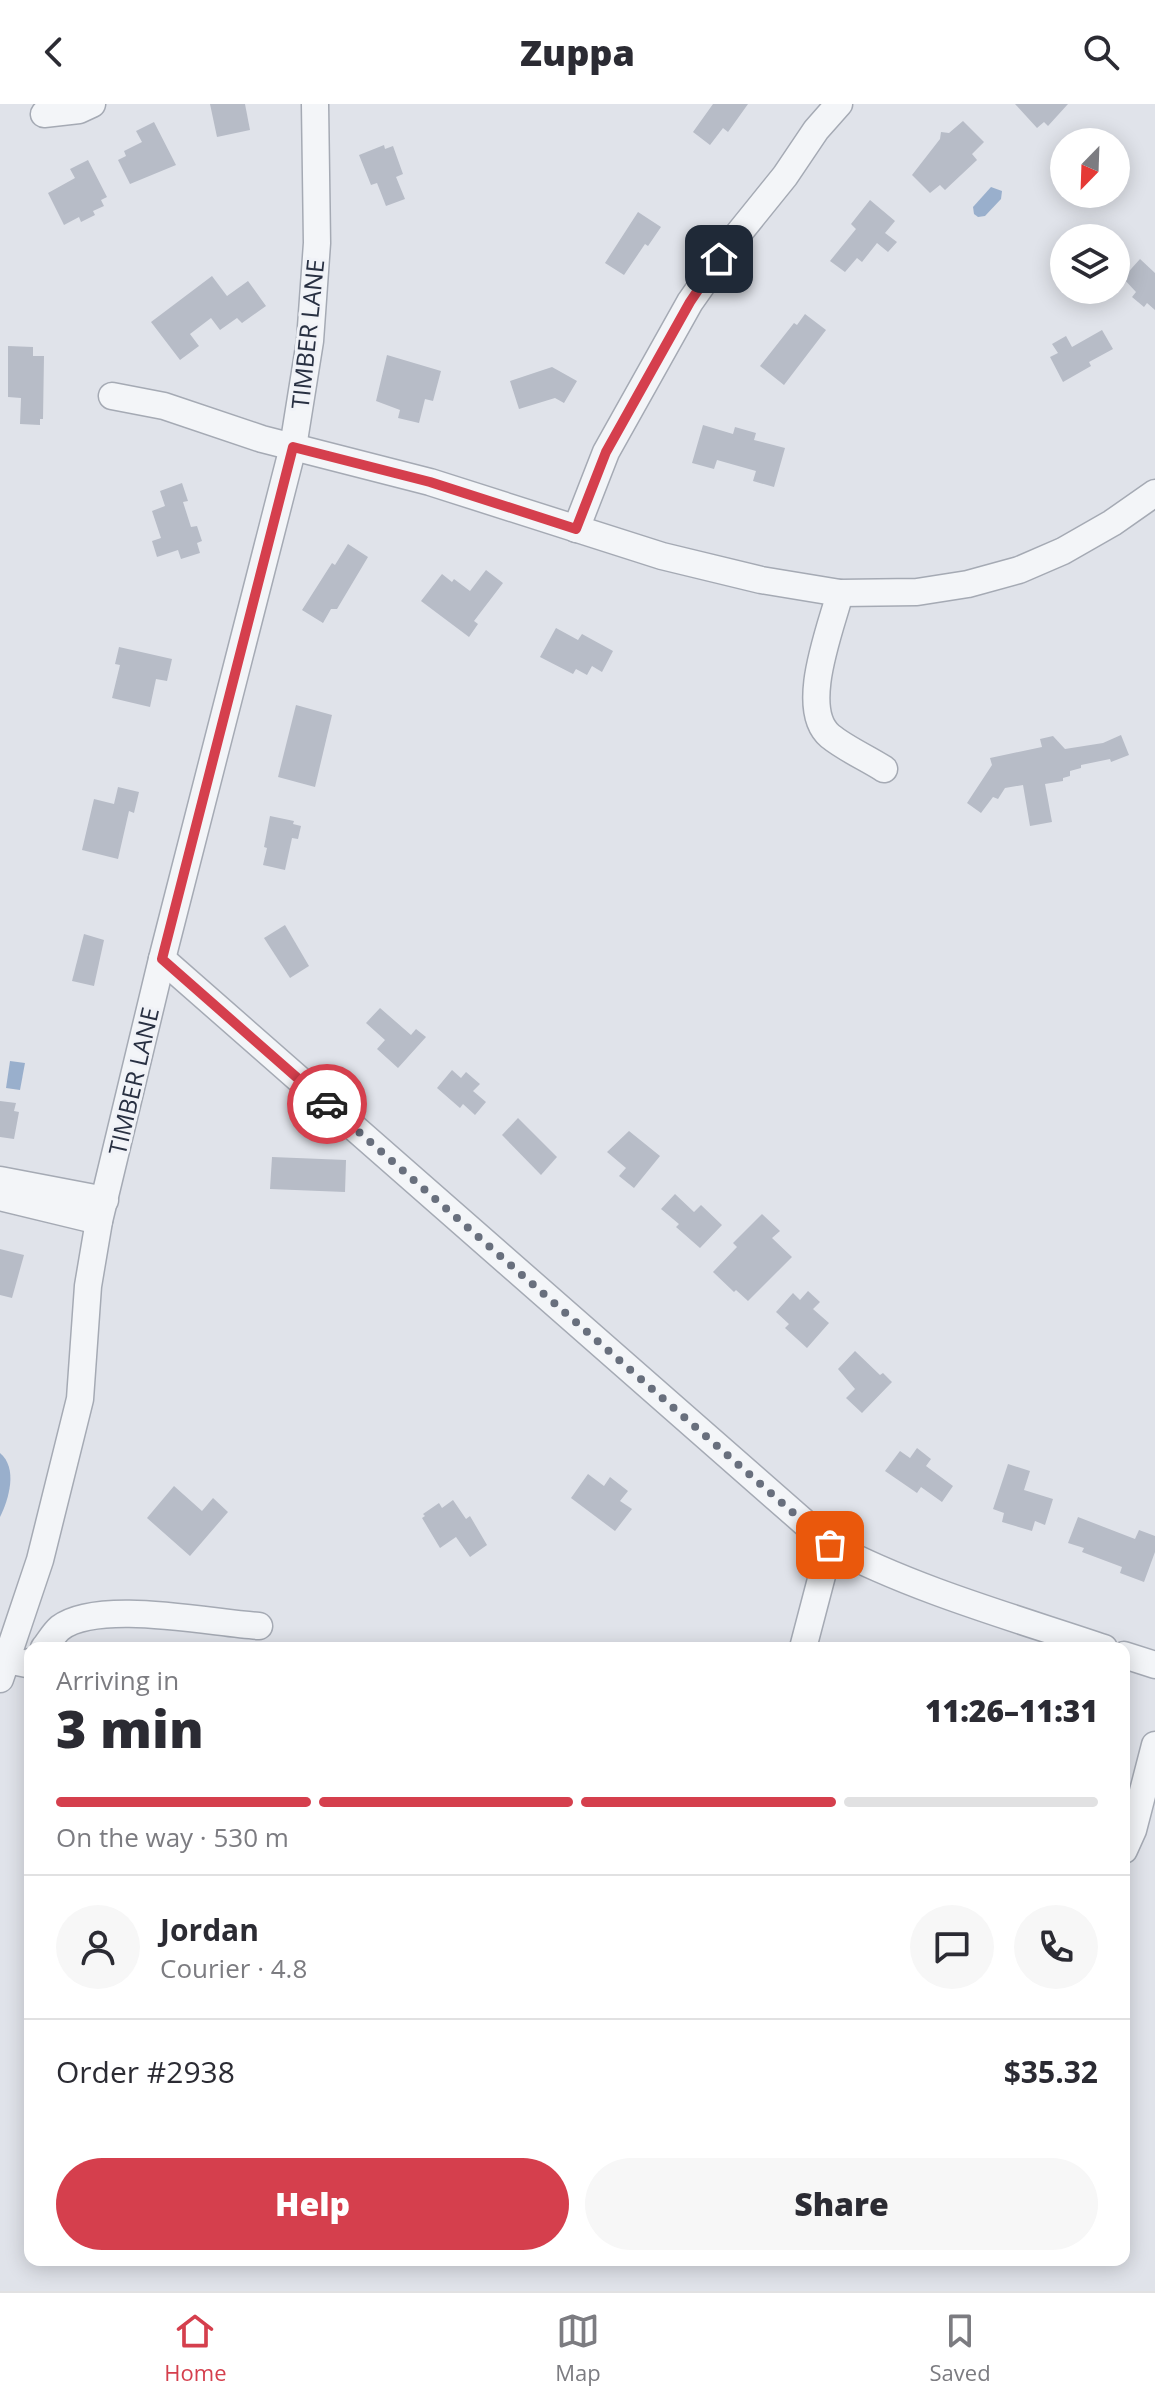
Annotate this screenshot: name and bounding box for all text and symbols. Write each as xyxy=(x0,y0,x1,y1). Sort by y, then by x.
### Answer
text: Zuppa xyxy=(520,28,635,77)
icon: back xyxy=(32,30,76,74)
icon: search xyxy=(1079,30,1123,74)
north arrow xyxy=(1050,128,1130,208)
map controls xyxy=(1050,128,1130,304)
button: layers xyxy=(1050,224,1130,304)
pin xyxy=(685,225,753,293)
icon: home xyxy=(697,237,741,281)
street label: TIMBER LANE xyxy=(283,257,331,411)
street label: TIMBER LANE xyxy=(100,1004,166,1158)
courier xyxy=(287,1064,367,1144)
icon: car xyxy=(305,1082,349,1126)
pin xyxy=(796,1511,864,1579)
icon: bag xyxy=(808,1523,852,1567)
text: Arriving in xyxy=(56,1662,179,1698)
text: 11:26–11:31 xyxy=(925,1690,1098,1731)
text: 3 min xyxy=(56,1692,204,1763)
text: On the way · 530 m xyxy=(56,1819,289,1855)
button: person xyxy=(56,1905,140,1989)
button: chat xyxy=(910,1905,994,1989)
button: phone xyxy=(1014,1905,1098,1989)
text: Jordan xyxy=(160,1909,259,1950)
text: Courier · 4.8 xyxy=(160,1950,307,1986)
text: Order #2938 xyxy=(56,2051,235,2092)
text: $35.32 xyxy=(1004,2051,1098,2092)
button: Help xyxy=(56,2158,569,2250)
button: Share xyxy=(585,2158,1098,2250)
tab: Home xyxy=(164,2309,227,2387)
tab: Map xyxy=(555,2309,601,2387)
tab: Saved xyxy=(930,2309,991,2387)

